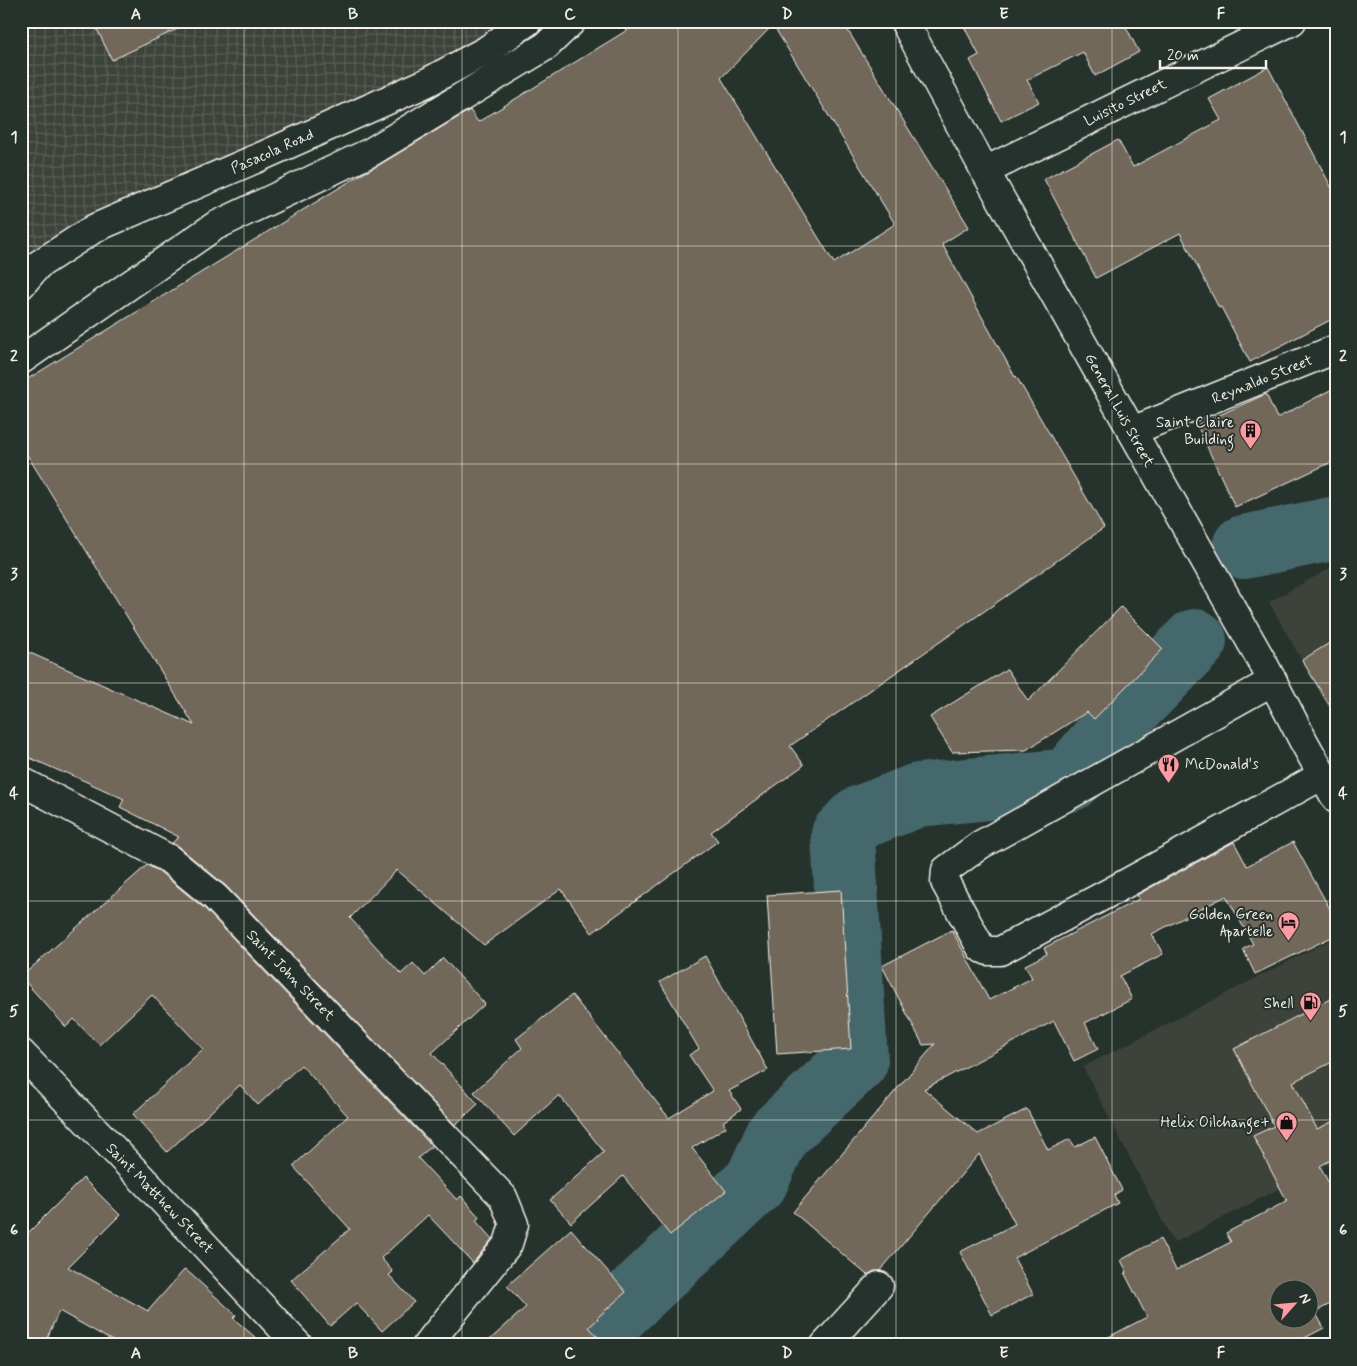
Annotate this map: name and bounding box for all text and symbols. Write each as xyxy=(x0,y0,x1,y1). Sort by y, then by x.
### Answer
text: A xyxy=(131,4,141,25)
text: B xyxy=(348,4,358,25)
text: C xyxy=(564,4,576,25)
text: D xyxy=(781,4,793,25)
text: E xyxy=(999,4,1009,25)
text: F xyxy=(1217,4,1226,25)
scale bar xyxy=(1160,38,1266,70)
text: 20 m xyxy=(1167,46,1199,66)
street label: Luisito Street xyxy=(1081,74,1170,132)
street label: Pasacola Road xyxy=(228,125,317,179)
text: 1 xyxy=(10,127,18,148)
text: 1 xyxy=(1339,127,1347,148)
text: 2 xyxy=(10,346,18,367)
text: 2 xyxy=(1339,346,1347,367)
street label: General Luis Street xyxy=(1080,350,1159,471)
street label: Reynaldo Street xyxy=(1209,351,1316,409)
place label: Saint Claire Building xyxy=(1156,413,1234,451)
building icon: Saint Claire Building xyxy=(1238,419,1262,450)
text: 3 xyxy=(10,564,18,585)
text: 3 xyxy=(1339,564,1347,585)
restaurant icon: McDonald's xyxy=(1157,752,1181,783)
place label: McDonald's xyxy=(1185,755,1259,775)
text: 4 xyxy=(9,783,19,804)
text: 4 xyxy=(1338,783,1348,804)
place label: Golden Green Apartelle xyxy=(1189,905,1273,943)
hotel icon: Golden Green Apartelle xyxy=(1277,911,1301,942)
street label: Saint John Street xyxy=(242,926,339,1026)
fuel station icon: Shell xyxy=(1298,991,1322,1022)
place label: Shell xyxy=(1264,994,1294,1014)
text: 5 xyxy=(9,1001,19,1022)
text: 5 xyxy=(1338,1001,1348,1022)
shop icon: Helix Oilchange+ xyxy=(1274,1110,1298,1141)
place label: Helix Oilchange+ xyxy=(1161,1113,1270,1134)
street label: Saint Matthew Street xyxy=(101,1139,217,1258)
text: 6 xyxy=(10,1220,18,1241)
text: 6 xyxy=(1339,1220,1347,1241)
north arrow xyxy=(1270,1278,1320,1328)
text: N xyxy=(1295,1290,1315,1307)
text: A xyxy=(131,1343,141,1364)
text: B xyxy=(348,1343,358,1364)
text: C xyxy=(564,1343,576,1364)
text: D xyxy=(781,1343,793,1364)
text: E xyxy=(999,1343,1009,1364)
text: F xyxy=(1217,1343,1226,1364)

